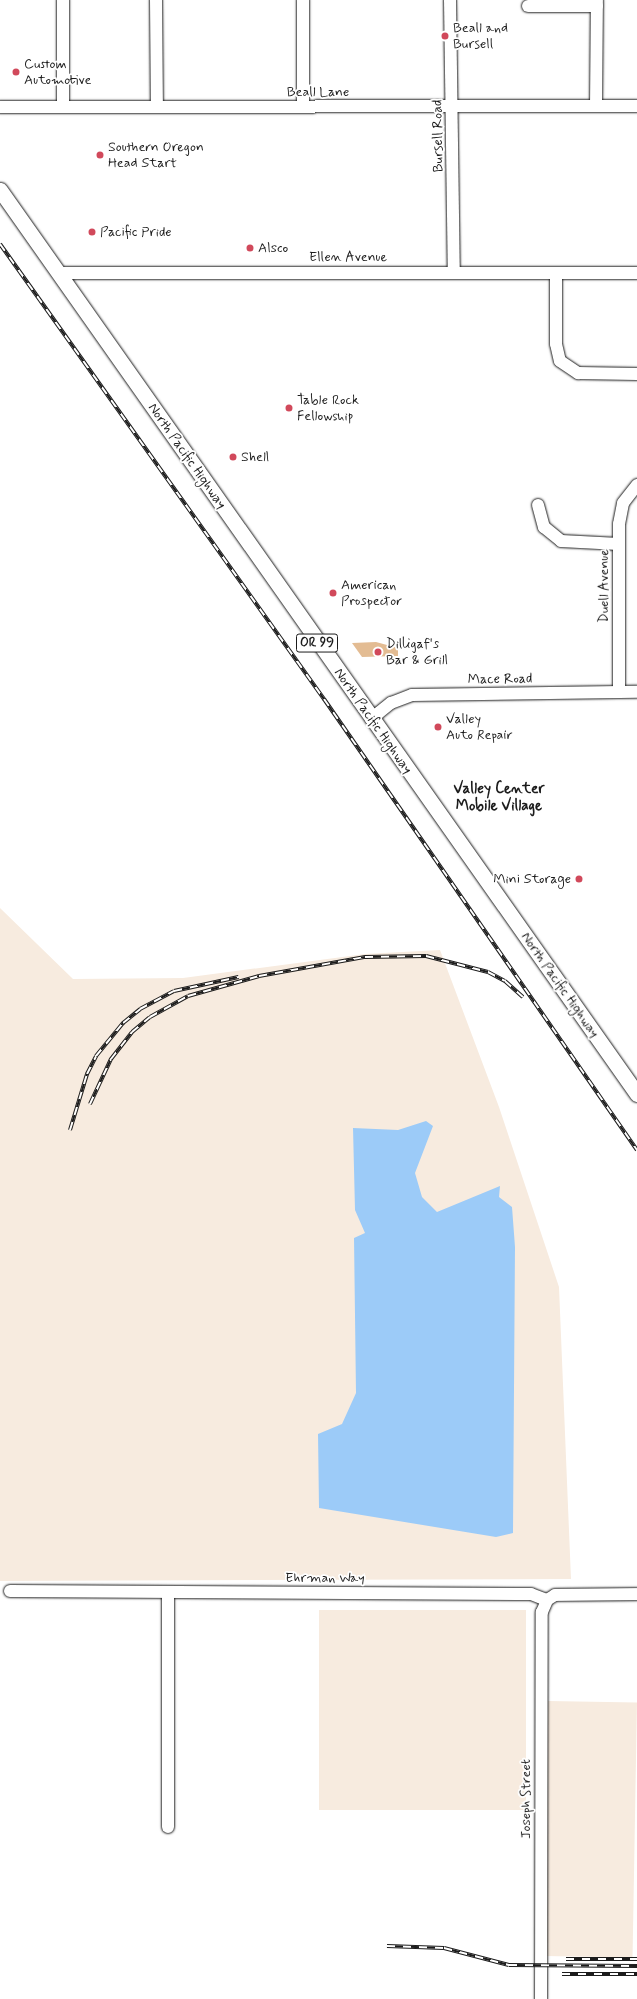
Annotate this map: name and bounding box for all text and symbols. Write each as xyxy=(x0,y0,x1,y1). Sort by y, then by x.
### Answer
place label: Beall and Bursell xyxy=(453,20,507,52)
marker: Beall and Bursell xyxy=(440,31,450,41)
place label: Custom Automotive xyxy=(24,56,91,88)
marker: Custom Automotive xyxy=(11,67,21,77)
street label: Beall Lane xyxy=(287,84,349,100)
street label: Bursell Road xyxy=(429,100,447,172)
place label: Southern Oregon Head Start xyxy=(108,139,207,172)
marker: Southern Oregon Head Start xyxy=(95,150,105,160)
place label: Pacific Pride xyxy=(100,224,172,240)
marker: Pacific Pride xyxy=(87,227,97,237)
place label: Alsco xyxy=(258,240,288,256)
marker: Alsco xyxy=(245,243,255,253)
street label: Ellen Avenue xyxy=(308,249,388,265)
place label: Table Rock Fellowship xyxy=(297,392,359,424)
street label: North Pacific Highway xyxy=(144,399,230,513)
marker: Table Rock Fellowship xyxy=(284,403,294,413)
place label: Shell xyxy=(241,449,269,465)
marker: Shell xyxy=(228,452,238,462)
street label: Duell Avenue xyxy=(596,548,612,624)
place label: American Prospector xyxy=(341,577,402,610)
marker: American Prospector xyxy=(328,588,338,598)
road number: OR 99 xyxy=(296,632,338,654)
place label: Dilligaf's Bar & Grill xyxy=(386,636,448,668)
marker: Dilligaf's Bar & Grill xyxy=(373,647,383,657)
street label: North Pacific Highway xyxy=(330,664,416,778)
street label: Mace Road xyxy=(468,670,532,688)
place label: Valley Auto Repair xyxy=(446,711,514,744)
marker: Valley Auto Repair xyxy=(433,722,443,732)
district label: Valley Center Mobile Village xyxy=(455,780,543,815)
place label: Mini Storage xyxy=(496,871,571,887)
marker: Mini Storage xyxy=(574,874,584,884)
street label: North Pacific Highway xyxy=(517,928,603,1042)
street label: Ehrman Way xyxy=(285,1570,365,1586)
street label: Joseph Street xyxy=(518,1758,534,1840)

